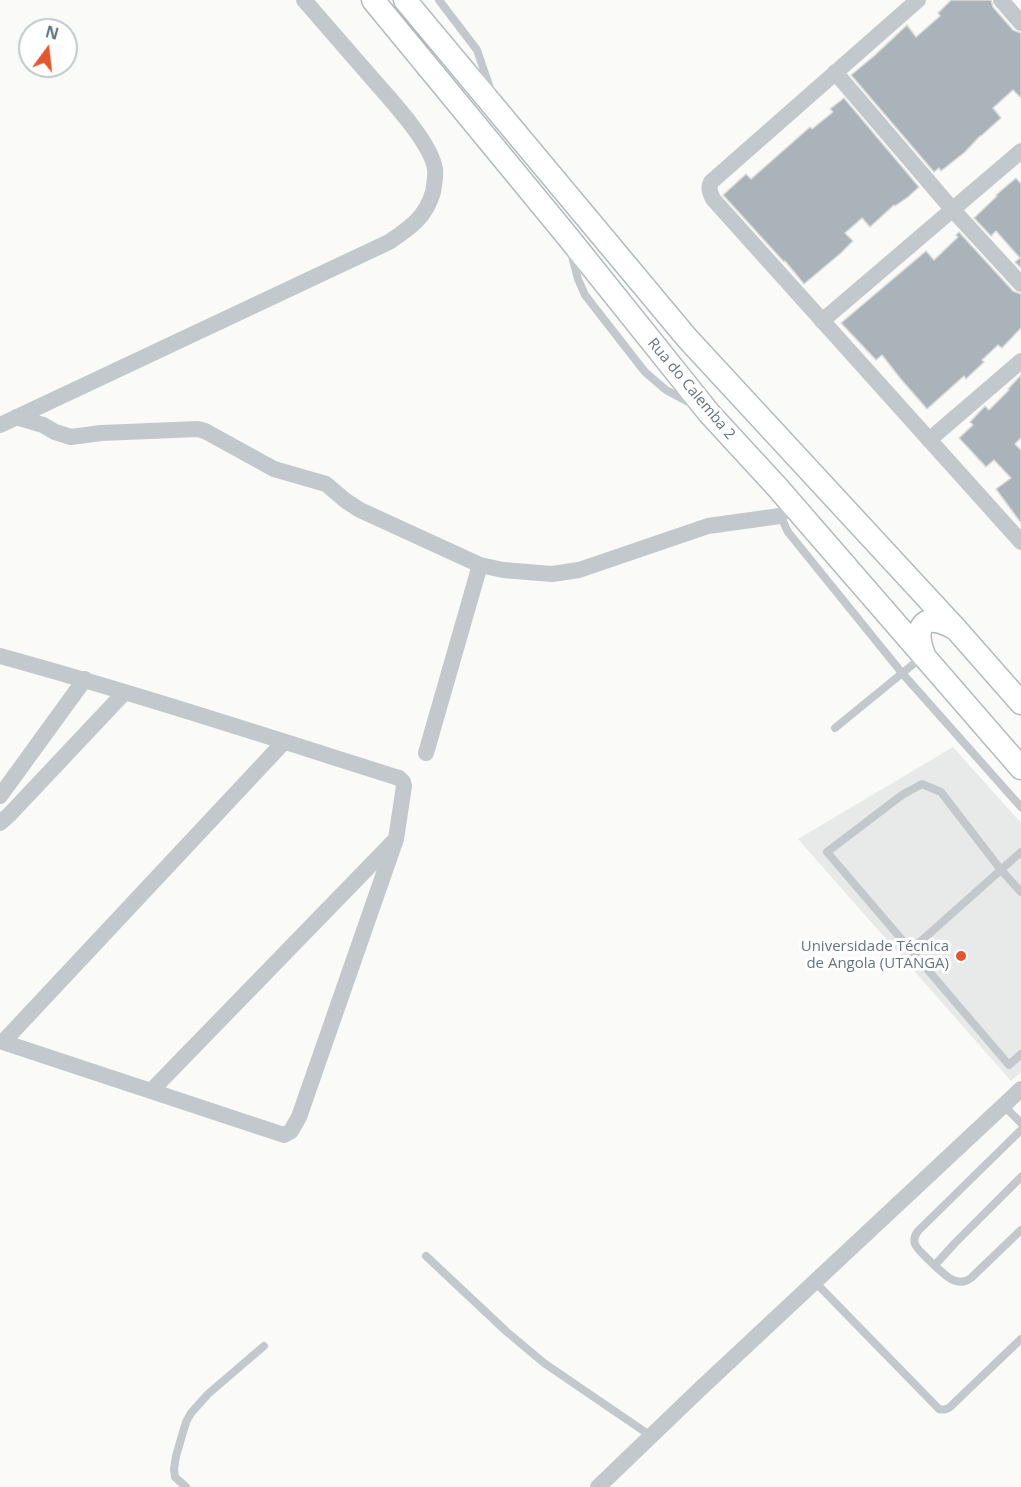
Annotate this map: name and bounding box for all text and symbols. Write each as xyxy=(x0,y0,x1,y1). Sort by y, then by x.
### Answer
north arrow xyxy=(18,18,78,78)
text: N xyxy=(43,20,61,45)
street label: Rua do Calemba 2 xyxy=(643,335,739,443)
place label: Universidade Técnica de Angola (UTANGA) xyxy=(801,938,949,973)
marker: Universidade Técnica de Angola (UTANGA) xyxy=(954,949,968,963)

